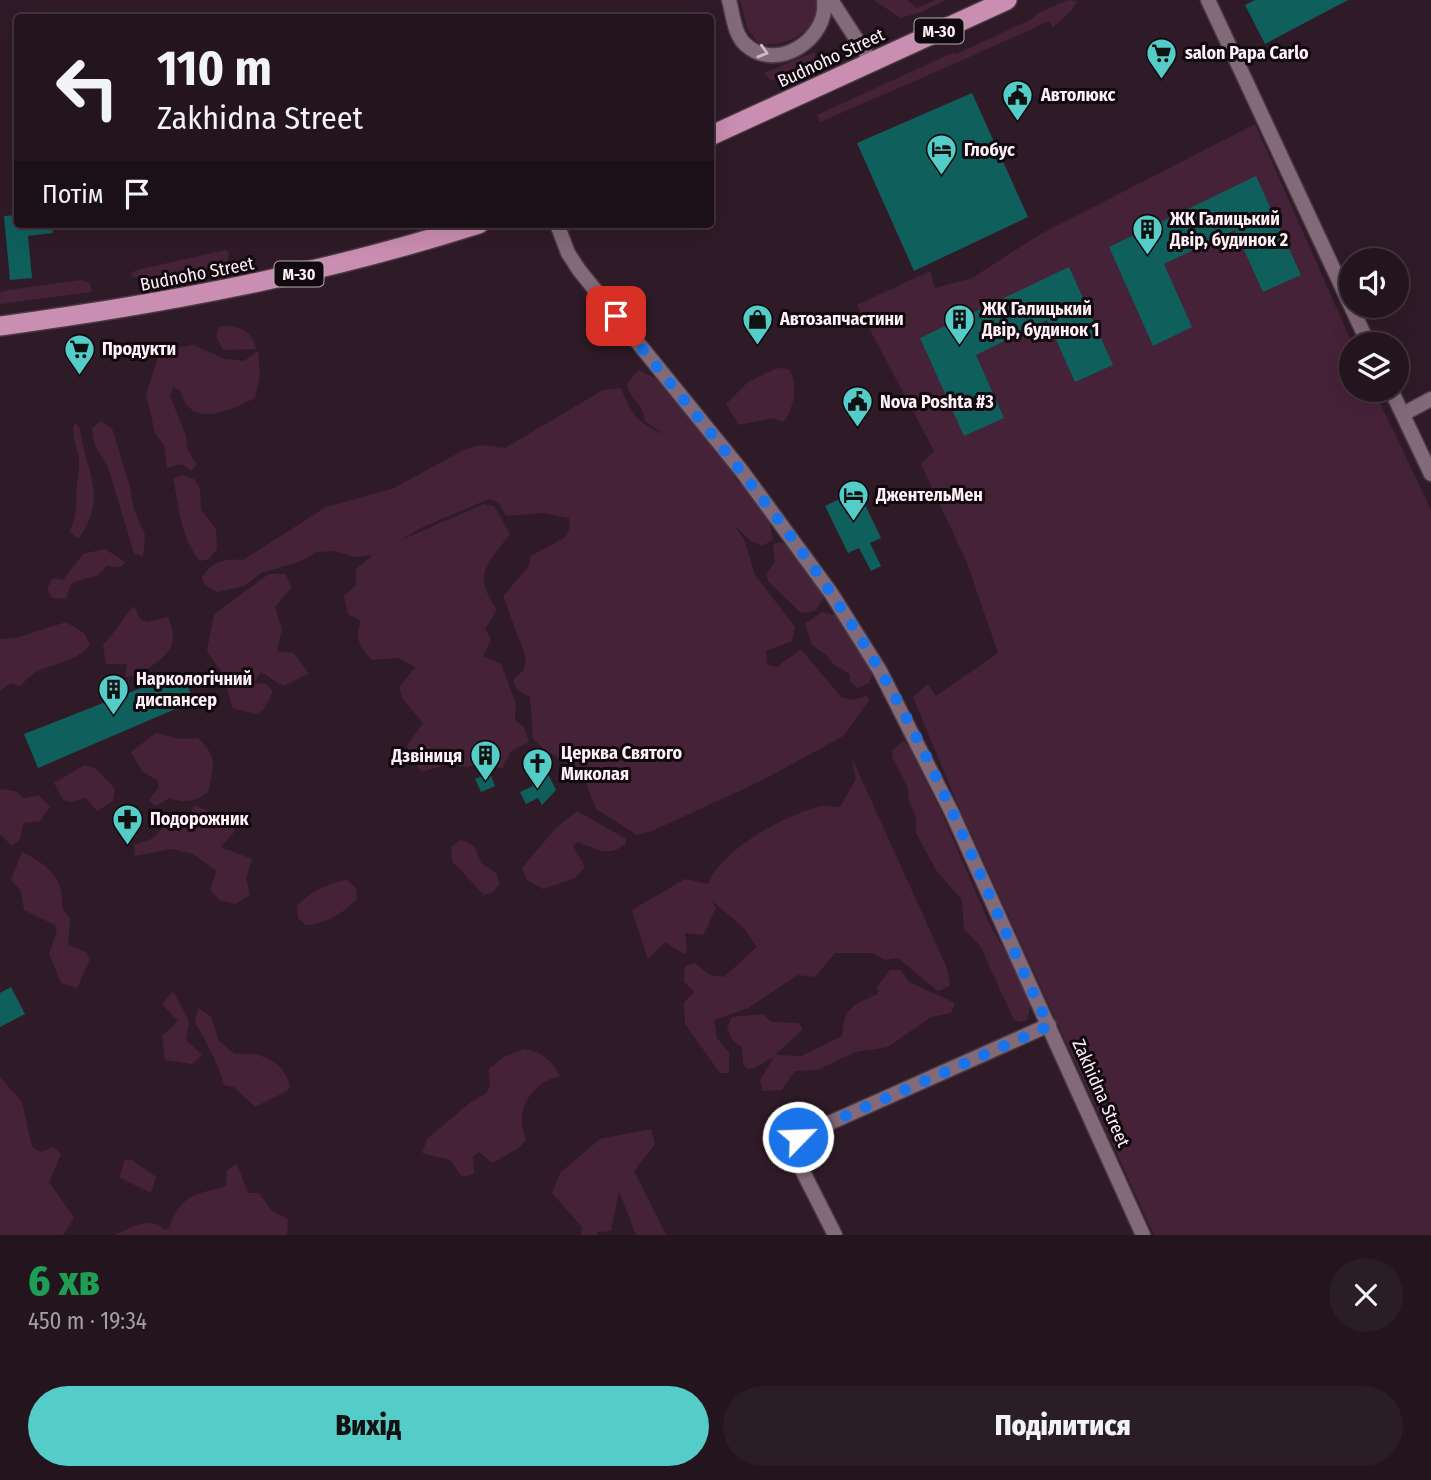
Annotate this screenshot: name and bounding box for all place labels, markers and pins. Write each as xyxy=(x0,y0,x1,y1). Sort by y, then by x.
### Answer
supermarket icon: salon Papa Carlo xyxy=(1145,36,1179,80)
place label: salon Papa Carlo xyxy=(1185,42,1309,64)
public building icon: Автолюкс xyxy=(1001,78,1035,122)
place label: Автолюкс xyxy=(1040,84,1116,106)
hotel icon: Глобус xyxy=(924,133,958,177)
place label: Глобус xyxy=(964,139,1015,161)
place label: ЖК Галицький Двір, будинок 2 xyxy=(1169,208,1288,251)
building icon: ЖК Галицький Двір, будинок 2 xyxy=(1130,212,1164,256)
pin xyxy=(586,286,646,346)
place label: ЖК Галицький Двір, будинок 1 xyxy=(981,298,1100,341)
shop icon: Автозапчастини xyxy=(740,302,774,346)
building icon: ЖК Галицький Двір, будинок 1 xyxy=(942,302,976,346)
place label: Автозапчастини xyxy=(779,308,904,330)
supermarket icon: Продукти xyxy=(62,332,96,376)
place label: Продукти xyxy=(102,338,176,360)
public building icon: Nova Poshta #3 xyxy=(840,385,874,429)
place label: Nova Poshta #3 xyxy=(880,391,994,413)
hotel icon: ДжентельМен xyxy=(836,478,870,522)
place label: ДжентельМен xyxy=(875,484,983,506)
place label: Наркологічний диспансер xyxy=(135,668,252,711)
building icon: Наркологічний диспансер xyxy=(96,672,130,716)
building icon: Дзвіниця xyxy=(468,739,502,783)
place label: Церква Святого Миколая xyxy=(561,742,683,785)
place label: Дзвіниця xyxy=(391,745,462,767)
church icon: Церква Святого Миколая xyxy=(521,746,555,790)
pharmacy icon: Подорожник xyxy=(110,802,144,846)
place label: Подорожник xyxy=(150,808,250,830)

